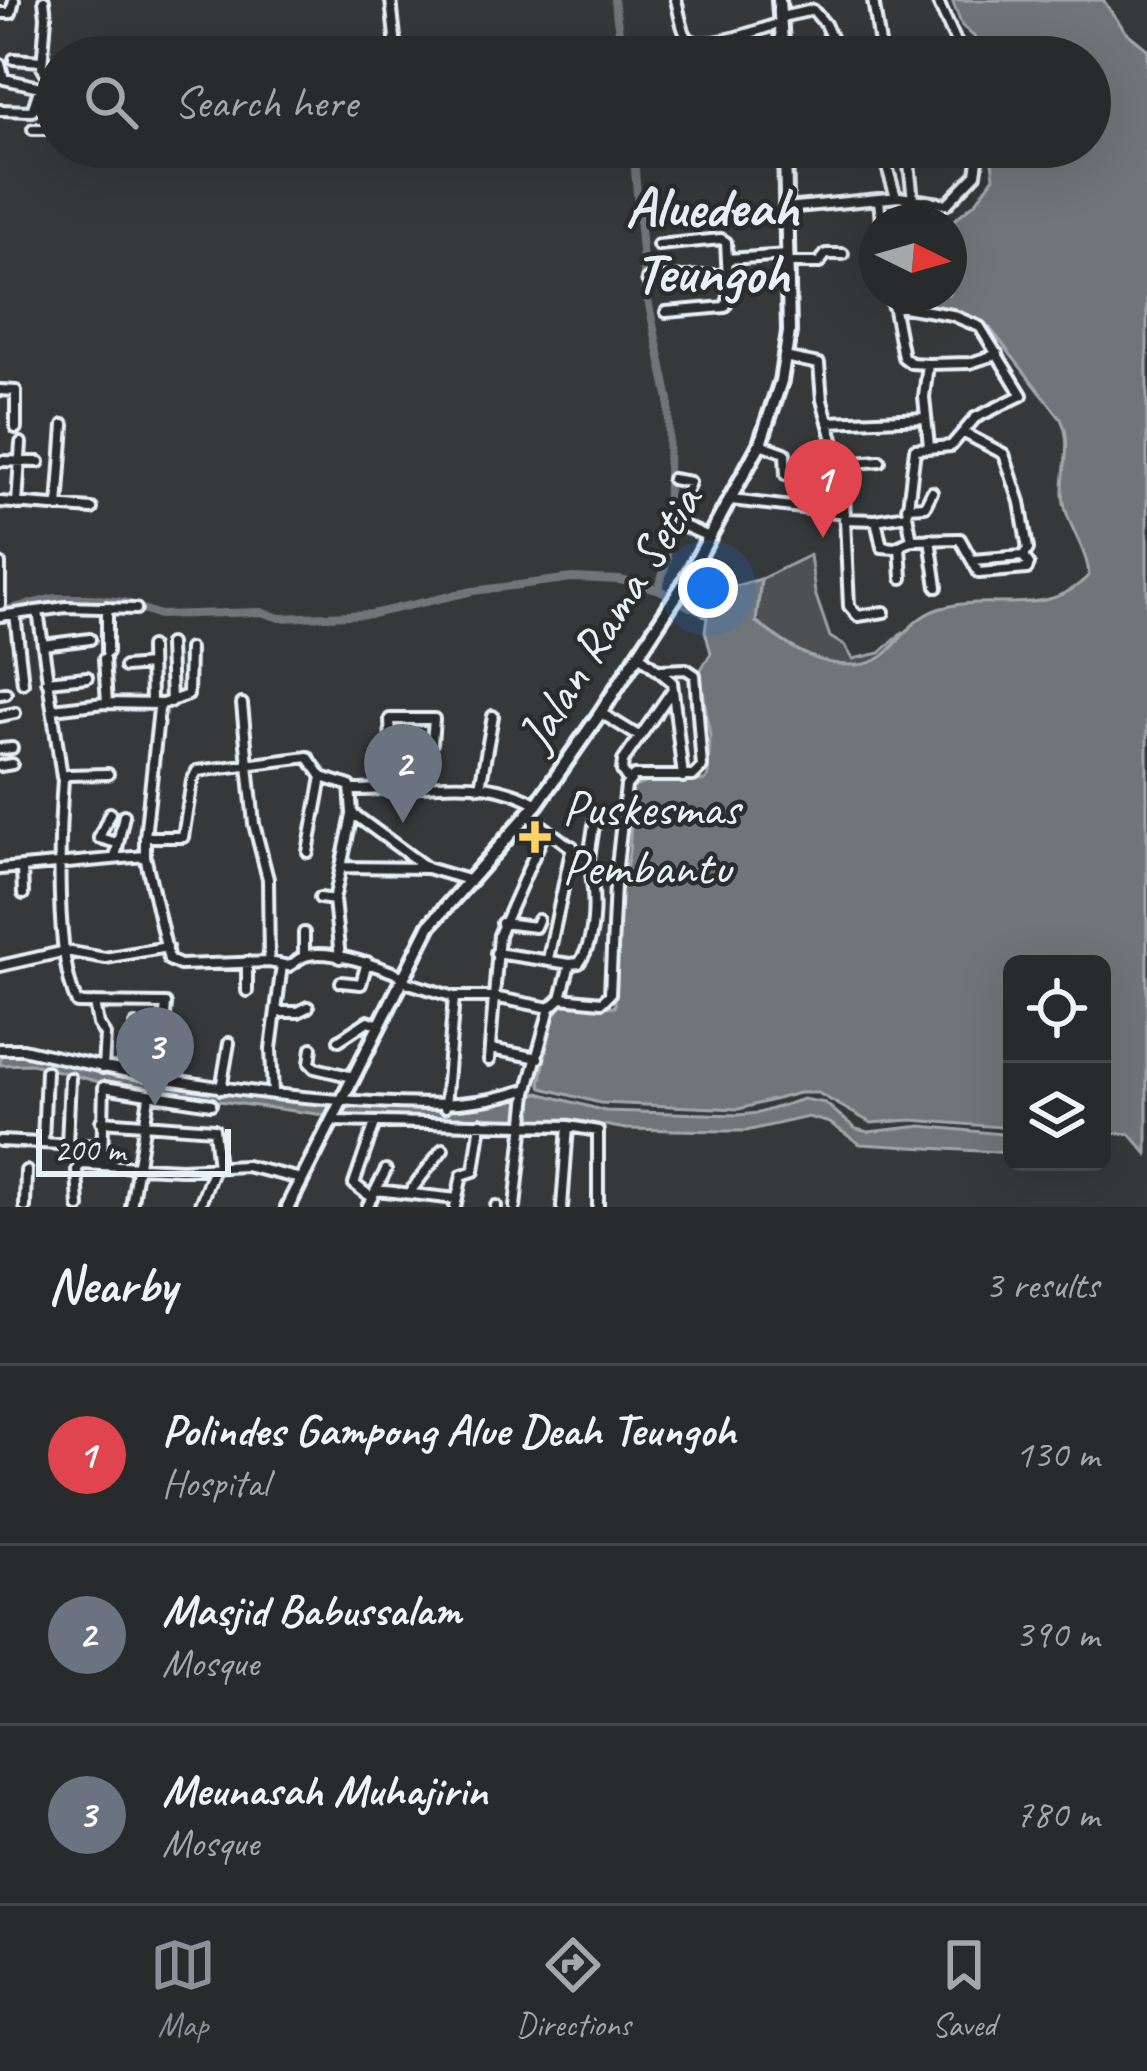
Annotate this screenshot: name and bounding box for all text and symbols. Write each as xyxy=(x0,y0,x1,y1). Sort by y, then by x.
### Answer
search box xyxy=(36,36,1111,168)
icon: search xyxy=(78,69,144,135)
text: Search here xyxy=(174,74,357,131)
district label: Aluedeah Teungoh xyxy=(625,171,800,309)
north arrow xyxy=(859,204,967,312)
pin: 1 xyxy=(784,439,862,538)
street label: Jalan Rama Setia xyxy=(501,471,718,765)
your location xyxy=(678,558,738,618)
pin: 2 xyxy=(364,724,442,823)
place label: Puskesmas Pembantu xyxy=(562,776,743,899)
marker: Puskesmas Pembantu xyxy=(519,821,551,853)
map controls xyxy=(1003,955,1111,1171)
button: locate xyxy=(1003,955,1111,1063)
pin: 3 xyxy=(116,1007,194,1106)
button: layers xyxy=(1003,1063,1111,1171)
scale bar xyxy=(36,1123,231,1176)
text: 200 m xyxy=(54,1129,125,1171)
text: Nearby xyxy=(48,1253,176,1317)
text: 3 results xyxy=(985,1261,1099,1310)
text: Polindes Gampong Alue Deah Teungoh xyxy=(162,1402,736,1459)
text: 1 xyxy=(78,1430,96,1479)
text: 130 m xyxy=(1015,1430,1099,1479)
text: Hospital xyxy=(162,1459,269,1508)
text: Masjid Babussalam xyxy=(162,1582,461,1639)
text: 2 xyxy=(78,1610,96,1659)
text: 390 m xyxy=(1015,1610,1099,1659)
text: Mosque xyxy=(162,1639,259,1688)
text: Meunasah Muhajirin xyxy=(162,1762,487,1819)
text: 3 xyxy=(78,1790,96,1839)
text: 780 m xyxy=(1015,1790,1099,1839)
text: Mosque xyxy=(162,1819,259,1868)
tab: Map xyxy=(150,1932,216,2046)
tab: Directions xyxy=(516,1932,631,2046)
tab: Saved xyxy=(931,1932,997,2046)

